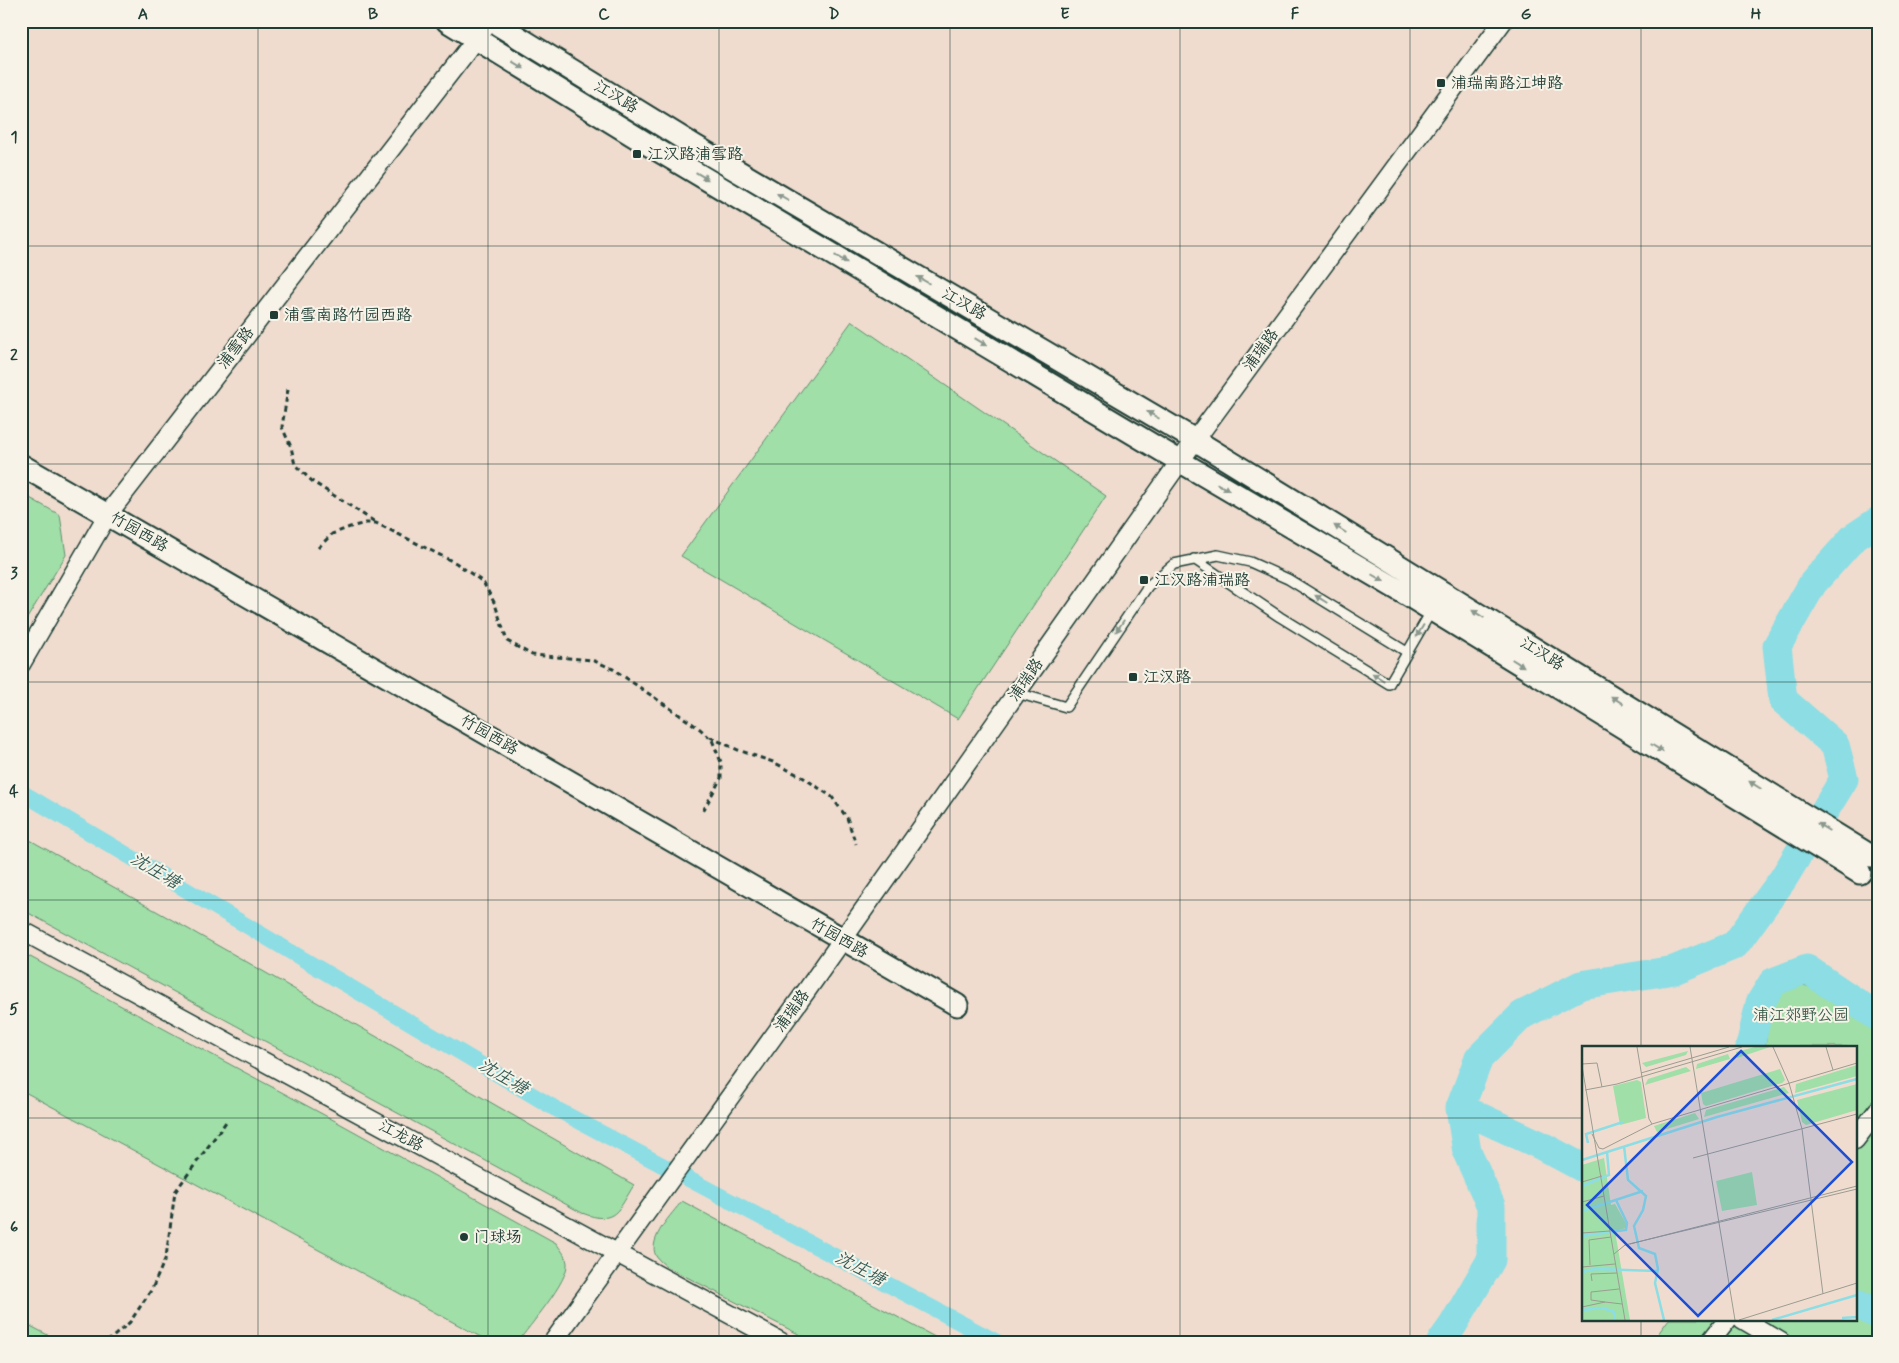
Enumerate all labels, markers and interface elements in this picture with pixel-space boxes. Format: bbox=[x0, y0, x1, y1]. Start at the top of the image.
text: A bbox=[138, 4, 148, 25]
text: B bbox=[368, 4, 378, 25]
text: C bbox=[598, 4, 610, 25]
text: D bbox=[828, 4, 840, 25]
text: E bbox=[1060, 4, 1070, 25]
text: F bbox=[1291, 4, 1300, 25]
text: G bbox=[1521, 4, 1532, 25]
text: H bbox=[1751, 4, 1762, 25]
one-way arrow bbox=[511, 60, 524, 69]
place label: 浦瑞南路江坤路 bbox=[1451, 73, 1563, 94]
street label: 江汉路 bbox=[590, 76, 642, 118]
marker: 浦瑞南路江坤路 bbox=[1435, 77, 1447, 89]
text: 1 bbox=[10, 127, 18, 148]
place label: 江汉路浦雪路 bbox=[647, 144, 743, 165]
marker: 江汉路浦雪路 bbox=[631, 148, 643, 160]
one-way arrow bbox=[695, 171, 708, 180]
one-way arrow bbox=[776, 193, 789, 202]
one-way arrow bbox=[835, 255, 848, 264]
one-way arrow bbox=[916, 275, 929, 284]
street label: 江汉路 bbox=[938, 283, 990, 325]
place label: 浦雪南路竹园西路 bbox=[284, 305, 412, 326]
marker: 浦雪南路竹园西路 bbox=[268, 309, 280, 321]
street label: 浦雪路 bbox=[213, 323, 259, 373]
street label: 浦瑞路 bbox=[1238, 324, 1284, 376]
one-way arrow bbox=[974, 338, 987, 347]
text: 2 bbox=[10, 345, 18, 366]
one-way arrow bbox=[1147, 411, 1160, 420]
one-way arrow bbox=[1216, 482, 1230, 491]
street label: 竹园西路 bbox=[106, 507, 172, 557]
one-way arrow bbox=[1334, 525, 1347, 534]
text: 3 bbox=[10, 563, 18, 584]
place label: 江汉路浦瑞路 bbox=[1154, 570, 1250, 591]
one-way arrow bbox=[1372, 573, 1385, 582]
marker: 江汉路浦瑞路 bbox=[1138, 574, 1150, 586]
one-way arrow bbox=[1315, 594, 1328, 604]
one-way arrow bbox=[1472, 610, 1485, 619]
one-way arrow bbox=[1116, 619, 1125, 633]
one-way arrow bbox=[1415, 625, 1424, 638]
street label: 江汉路 bbox=[1516, 632, 1568, 676]
street label: 浦瑞路 bbox=[1004, 654, 1048, 706]
one-way arrow bbox=[1512, 658, 1525, 668]
place label: 江汉路 bbox=[1143, 667, 1191, 688]
marker: 江汉路 bbox=[1127, 671, 1139, 683]
one-way arrow bbox=[1372, 673, 1385, 682]
one-way arrow bbox=[1610, 695, 1623, 704]
street label: 竹园西路 bbox=[456, 710, 522, 760]
one-way arrow bbox=[1650, 744, 1663, 753]
one-way arrow bbox=[1749, 780, 1762, 789]
text: 4 bbox=[9, 781, 19, 802]
one-way arrow bbox=[1817, 822, 1830, 831]
water label: 沈庄塘 bbox=[126, 847, 186, 896]
street label: 竹园西路 bbox=[806, 913, 872, 963]
street label: 浦瑞路 bbox=[769, 985, 815, 1037]
text: 5 bbox=[9, 999, 19, 1020]
park label: 浦江郊野公园 bbox=[1753, 1005, 1849, 1026]
inset map bbox=[1582, 1046, 1856, 1320]
water label: 沈庄塘 bbox=[474, 1053, 534, 1102]
street label: 江龙路 bbox=[375, 1115, 427, 1157]
text: 6 bbox=[10, 1217, 18, 1238]
place label: 门球场 bbox=[474, 1227, 522, 1248]
marker: 门球场 bbox=[458, 1231, 470, 1243]
water label: 沈庄塘 bbox=[831, 1246, 891, 1293]

